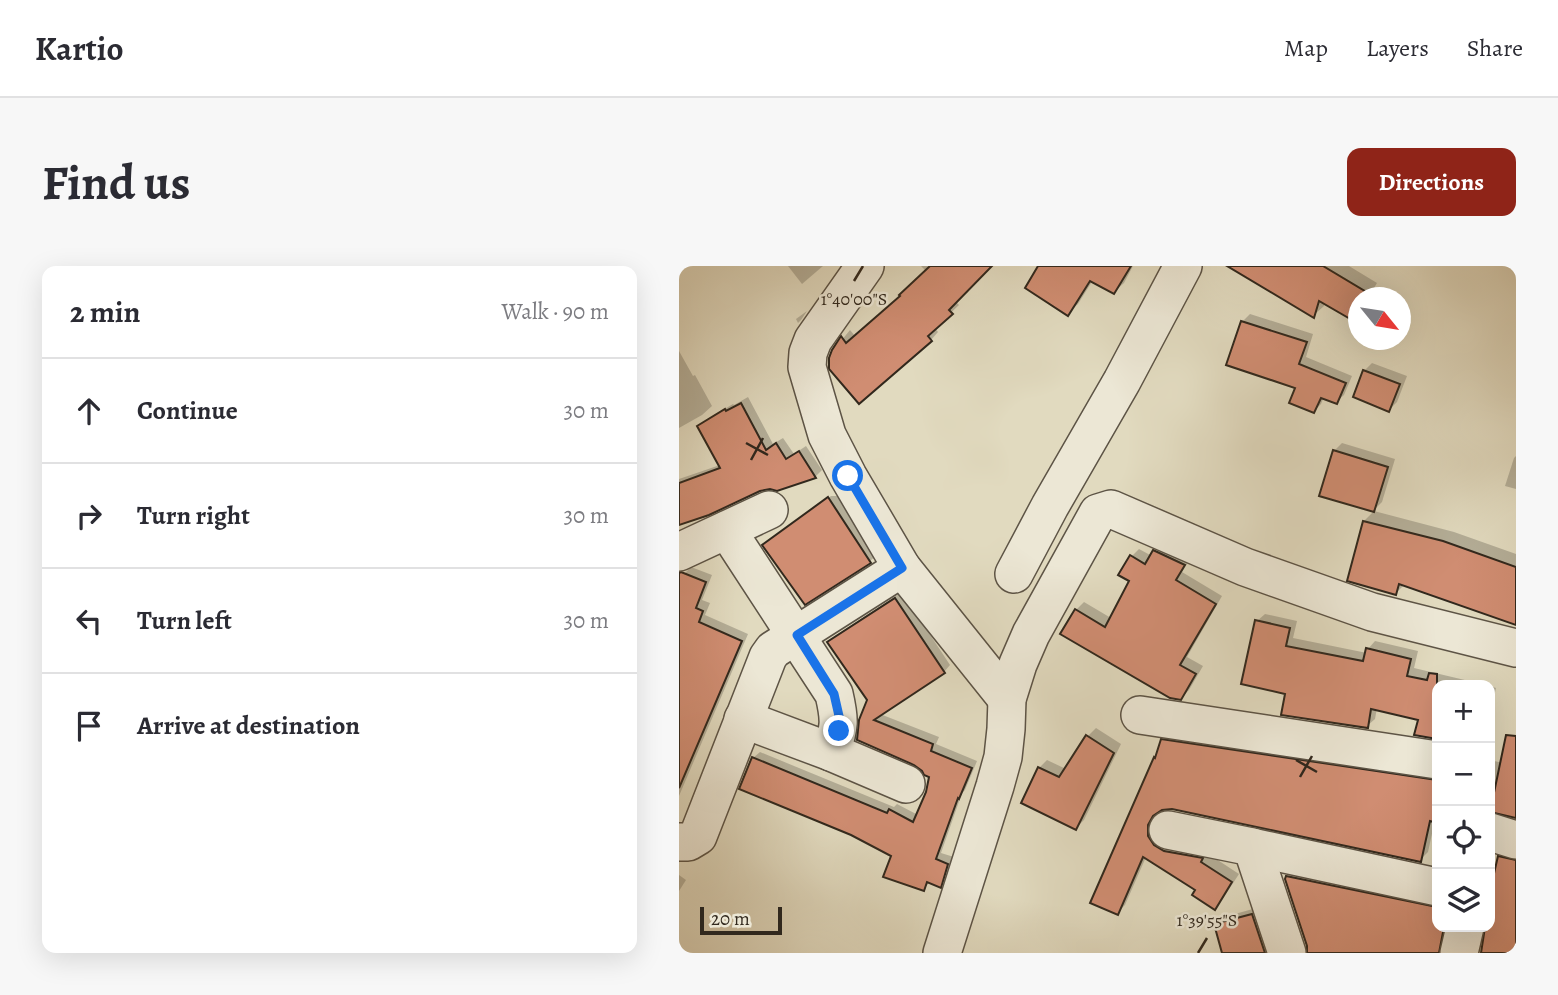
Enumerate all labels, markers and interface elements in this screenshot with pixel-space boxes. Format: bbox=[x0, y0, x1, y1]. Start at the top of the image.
text: Kartio bbox=[35, 26, 123, 71]
text: Map bbox=[1284, 32, 1328, 64]
text: Layers bbox=[1366, 32, 1429, 64]
text: Share bbox=[1467, 32, 1523, 64]
button: Directions bbox=[1347, 148, 1516, 216]
text: Find us bbox=[42, 149, 190, 216]
text: 1°40'00"S bbox=[821, 287, 887, 311]
north arrow bbox=[1348, 287, 1411, 350]
text: 2 min bbox=[70, 292, 140, 332]
text: Walk · 90 m bbox=[502, 296, 609, 327]
icon: ahead bbox=[70, 392, 108, 430]
text: Continue bbox=[137, 393, 238, 428]
text: 30 m bbox=[563, 395, 609, 426]
route start bbox=[832, 460, 863, 491]
icon: right bbox=[70, 497, 108, 535]
text: Turn right bbox=[137, 498, 250, 533]
text: 30 m bbox=[563, 500, 609, 531]
icon: left bbox=[70, 602, 108, 640]
text: Turn left bbox=[137, 603, 232, 638]
text: 30 m bbox=[563, 605, 609, 636]
map controls bbox=[1432, 680, 1495, 932]
button: + bbox=[1432, 680, 1495, 743]
icon: arrive bbox=[70, 707, 108, 745]
text: Arrive at destination bbox=[137, 708, 360, 743]
route end bbox=[823, 715, 854, 746]
button: − bbox=[1432, 743, 1495, 806]
button: locate bbox=[1432, 806, 1495, 869]
button: layers bbox=[1432, 869, 1495, 932]
scale bar bbox=[700, 904, 782, 936]
text: 20 m bbox=[711, 906, 750, 932]
text: 1°39'55"S bbox=[1177, 908, 1237, 932]

